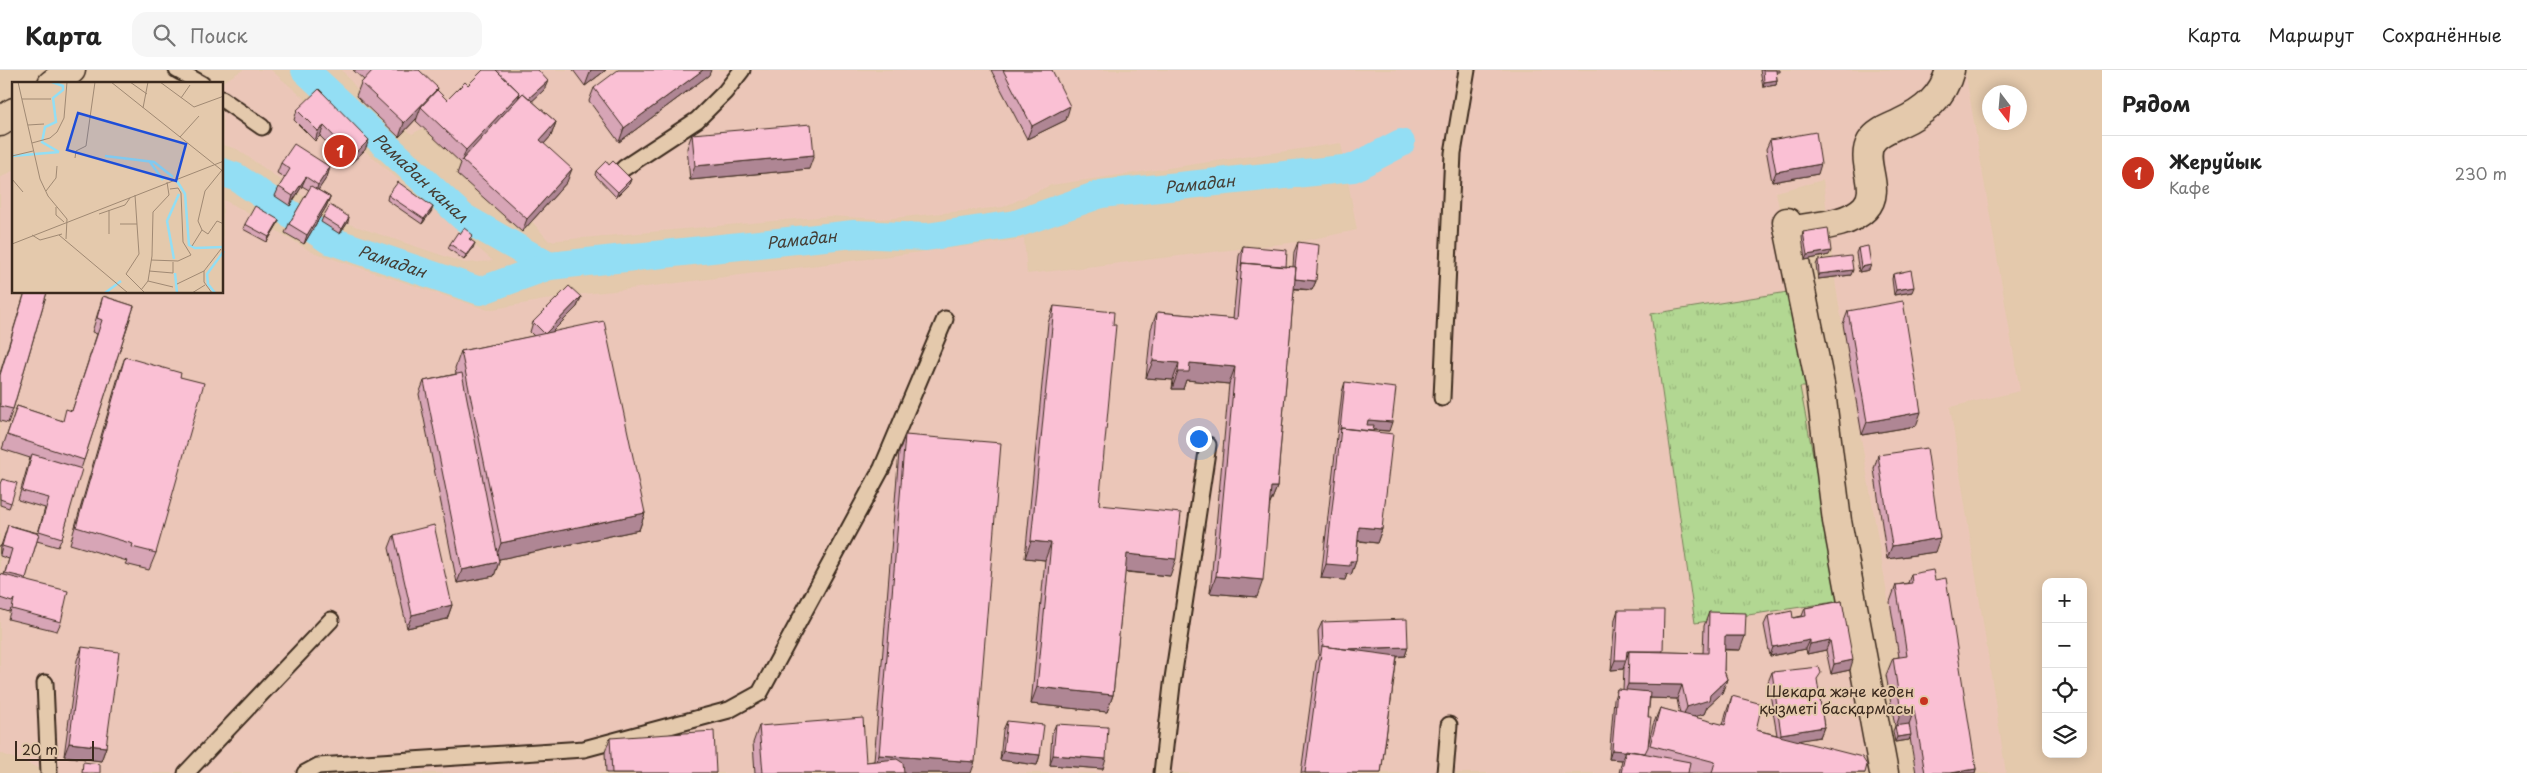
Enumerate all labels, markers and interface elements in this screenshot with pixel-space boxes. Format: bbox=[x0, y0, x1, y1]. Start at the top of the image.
search box bbox=[132, 12, 482, 57]
text: Карта bbox=[25, 17, 102, 53]
icon: search bbox=[150, 21, 178, 49]
text: Поиск bbox=[190, 21, 248, 49]
text: Карта bbox=[2188, 21, 2240, 48]
text: Маршрут bbox=[2268, 21, 2354, 48]
text: Сохранённые bbox=[2382, 21, 2502, 48]
inset map bbox=[12, 82, 224, 294]
north arrow bbox=[1982, 85, 2027, 130]
text: Рядом bbox=[2122, 87, 2190, 119]
water label: Рамадан канал bbox=[368, 126, 475, 228]
pin: 1 bbox=[324, 132, 356, 170]
text: Жеруйык bbox=[2169, 147, 2262, 175]
text: 1 bbox=[2134, 161, 2142, 185]
text: 230 m bbox=[2455, 161, 2507, 185]
water label: Рамадан bbox=[1163, 167, 1237, 198]
text: Кафе bbox=[2169, 175, 2210, 199]
water label: Рамадан bbox=[765, 223, 839, 254]
water label: Рамадан bbox=[355, 238, 431, 283]
your location bbox=[1186, 426, 1212, 452]
map controls bbox=[2042, 578, 2087, 758]
button: + bbox=[2042, 578, 2087, 623]
button: − bbox=[2042, 623, 2087, 668]
button: locate bbox=[2042, 668, 2087, 713]
place label: Шекара және кеден қызметі басқармасы bbox=[1759, 679, 1914, 719]
marker: Шекара және кеден қызметі басқармасы bbox=[1918, 695, 1930, 707]
button: layers bbox=[2042, 713, 2087, 758]
scale bar bbox=[15, 738, 94, 761]
text: 20 m bbox=[22, 739, 58, 760]

